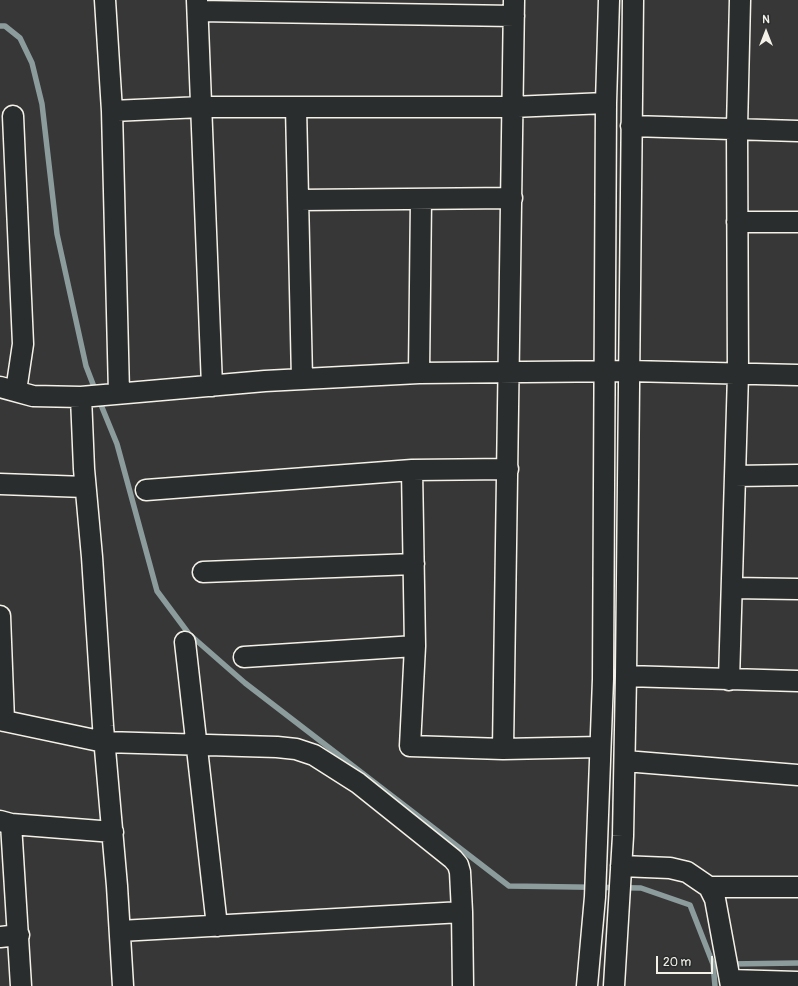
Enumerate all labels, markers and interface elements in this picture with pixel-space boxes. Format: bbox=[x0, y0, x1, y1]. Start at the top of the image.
north arrow bbox=[746, 12, 786, 52]
text: N bbox=[762, 13, 770, 26]
scale bar bbox=[658, 948, 715, 974]
text: 20 m bbox=[663, 955, 691, 970]

